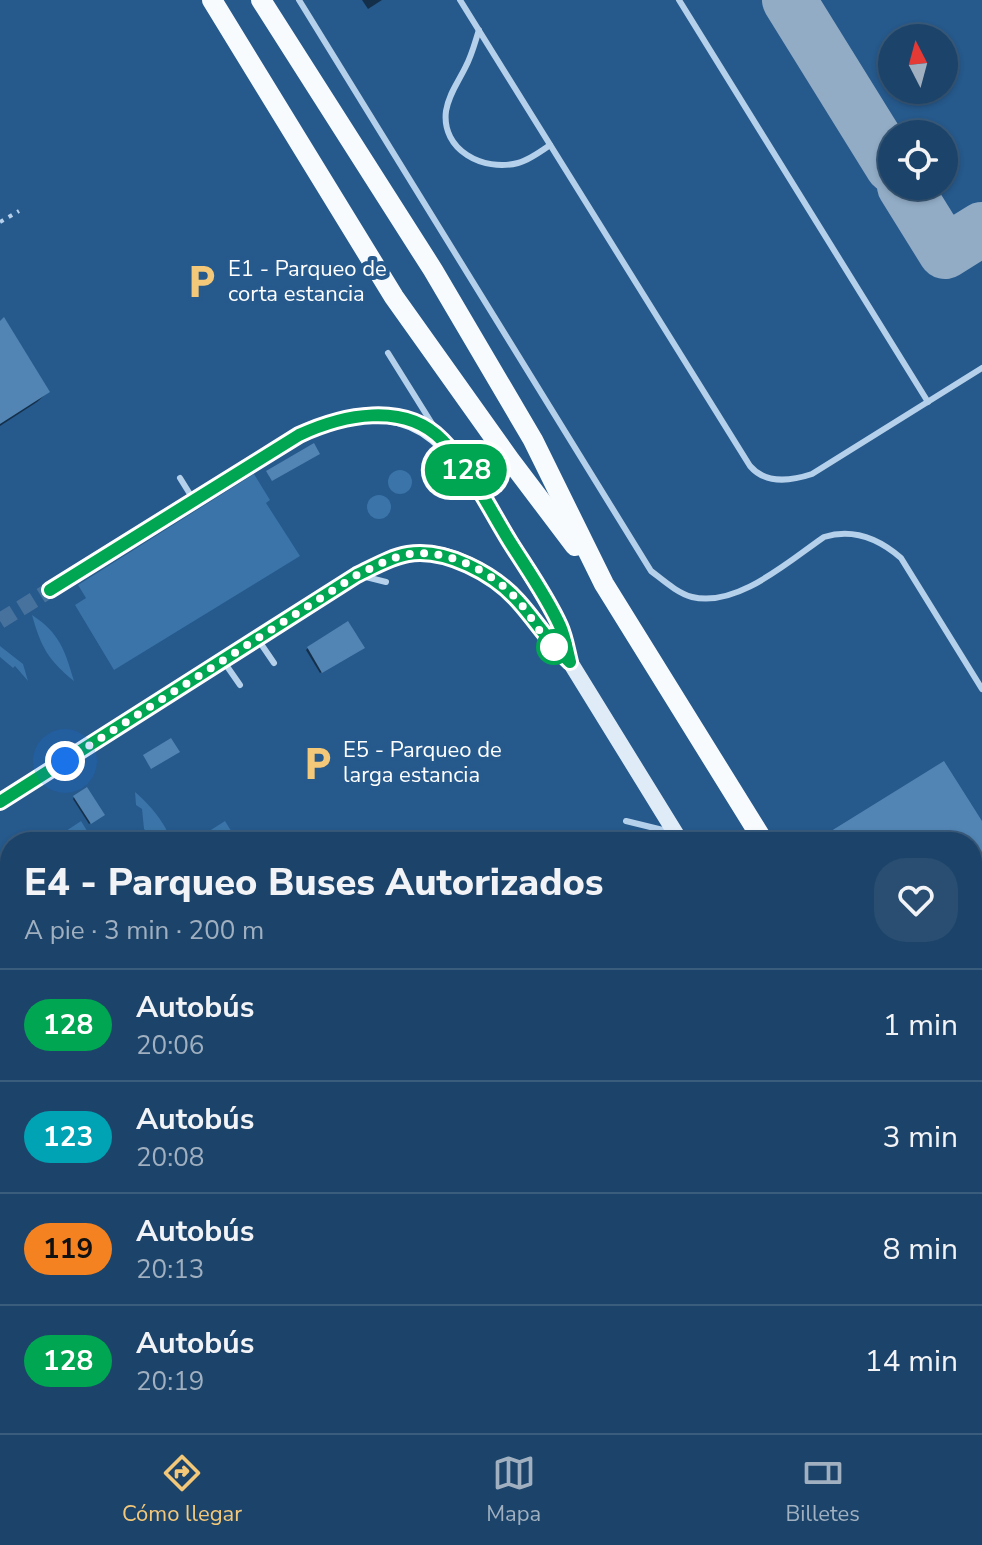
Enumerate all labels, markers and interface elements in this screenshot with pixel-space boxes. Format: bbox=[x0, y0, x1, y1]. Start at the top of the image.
north arrow bbox=[878, 24, 958, 104]
map controls bbox=[878, 24, 958, 200]
button: locate bbox=[878, 120, 958, 200]
place label: E1 - Parqueo de corta estancia bbox=[228, 254, 387, 309]
parking icon: E1 - Parqueo de corta estancia bbox=[183, 263, 221, 301]
line badge: 128 bbox=[420, 444, 512, 496]
text: 128 bbox=[441, 451, 491, 489]
unlabelled marker bbox=[537, 630, 571, 664]
place label: E5 - Parqueo de larga estancia bbox=[343, 735, 502, 790]
your location bbox=[45, 741, 85, 781]
parking icon: E5 - Parqueo de larga estancia bbox=[298, 744, 336, 782]
text: E4 - Parqueo Buses Autorizados bbox=[24, 857, 603, 908]
button: heart bbox=[874, 858, 958, 942]
text: A pie · 3 min · 200 m bbox=[24, 913, 264, 948]
text: Autobús bbox=[136, 987, 254, 1028]
text: 1 min bbox=[883, 1005, 958, 1046]
text: 128 bbox=[43, 1006, 93, 1044]
text: 20:06 bbox=[136, 1028, 204, 1063]
text: Autobús bbox=[136, 1099, 254, 1140]
text: 3 min bbox=[883, 1117, 958, 1158]
text: 123 bbox=[43, 1118, 93, 1156]
text: 20:08 bbox=[136, 1140, 204, 1175]
text: Autobús bbox=[136, 1211, 254, 1252]
text: 8 min bbox=[883, 1229, 958, 1270]
text: 119 bbox=[43, 1230, 93, 1268]
text: 20:13 bbox=[136, 1252, 204, 1287]
text: Autobús bbox=[136, 1323, 254, 1364]
text: 14 min bbox=[865, 1341, 958, 1382]
text: 128 bbox=[43, 1342, 93, 1380]
text: 20:19 bbox=[136, 1364, 204, 1399]
tab: Cómo llegar bbox=[122, 1451, 242, 1529]
tab: Mapa bbox=[486, 1451, 541, 1529]
tab: Billetes bbox=[785, 1451, 860, 1529]

